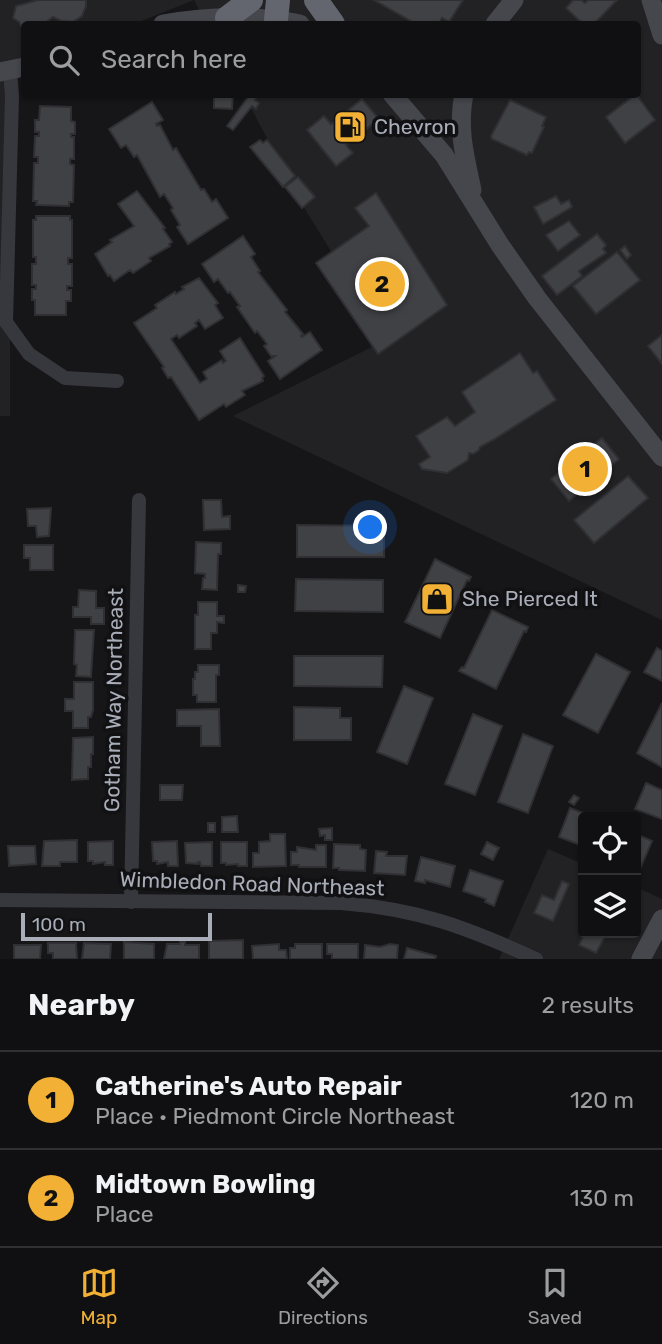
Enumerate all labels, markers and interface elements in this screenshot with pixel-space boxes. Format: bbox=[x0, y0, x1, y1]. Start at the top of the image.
search box bbox=[21, 21, 641, 98]
icon: search bbox=[45, 41, 83, 79]
text: Search here bbox=[101, 44, 247, 75]
fuel station icon: Chevron bbox=[331, 108, 369, 146]
place label: Chevron bbox=[374, 114, 456, 139]
pin: 2 bbox=[359, 258, 405, 310]
pin: 1 bbox=[562, 443, 608, 495]
your location bbox=[353, 510, 387, 544]
shop icon: She Pierced It bbox=[418, 580, 456, 618]
place label: She Pierced It bbox=[462, 586, 598, 611]
street label: Gotham Way Northeast bbox=[99, 588, 128, 812]
map controls bbox=[578, 812, 641, 938]
button: locate bbox=[578, 812, 641, 875]
street label: Wimbledon Road Northeast bbox=[119, 866, 385, 901]
button: layers bbox=[578, 875, 641, 938]
scale bar bbox=[21, 910, 212, 942]
text: 100 m bbox=[32, 913, 86, 936]
text: Nearby bbox=[28, 987, 135, 1023]
text: 2 results bbox=[542, 991, 634, 1019]
text: Catherine's Auto Repair bbox=[95, 1071, 402, 1102]
text: 1 bbox=[45, 1086, 57, 1114]
text: 120 m bbox=[570, 1086, 634, 1114]
text: Place · Piedmont Circle Northeast bbox=[95, 1102, 455, 1130]
text: Midtown Bowling bbox=[95, 1169, 316, 1200]
text: 2 bbox=[44, 1184, 58, 1212]
text: 130 m bbox=[570, 1184, 634, 1212]
text: Place bbox=[95, 1200, 154, 1228]
tab: Map bbox=[80, 1264, 118, 1329]
tab: Directions bbox=[278, 1264, 368, 1329]
tab: Saved bbox=[528, 1264, 582, 1329]

